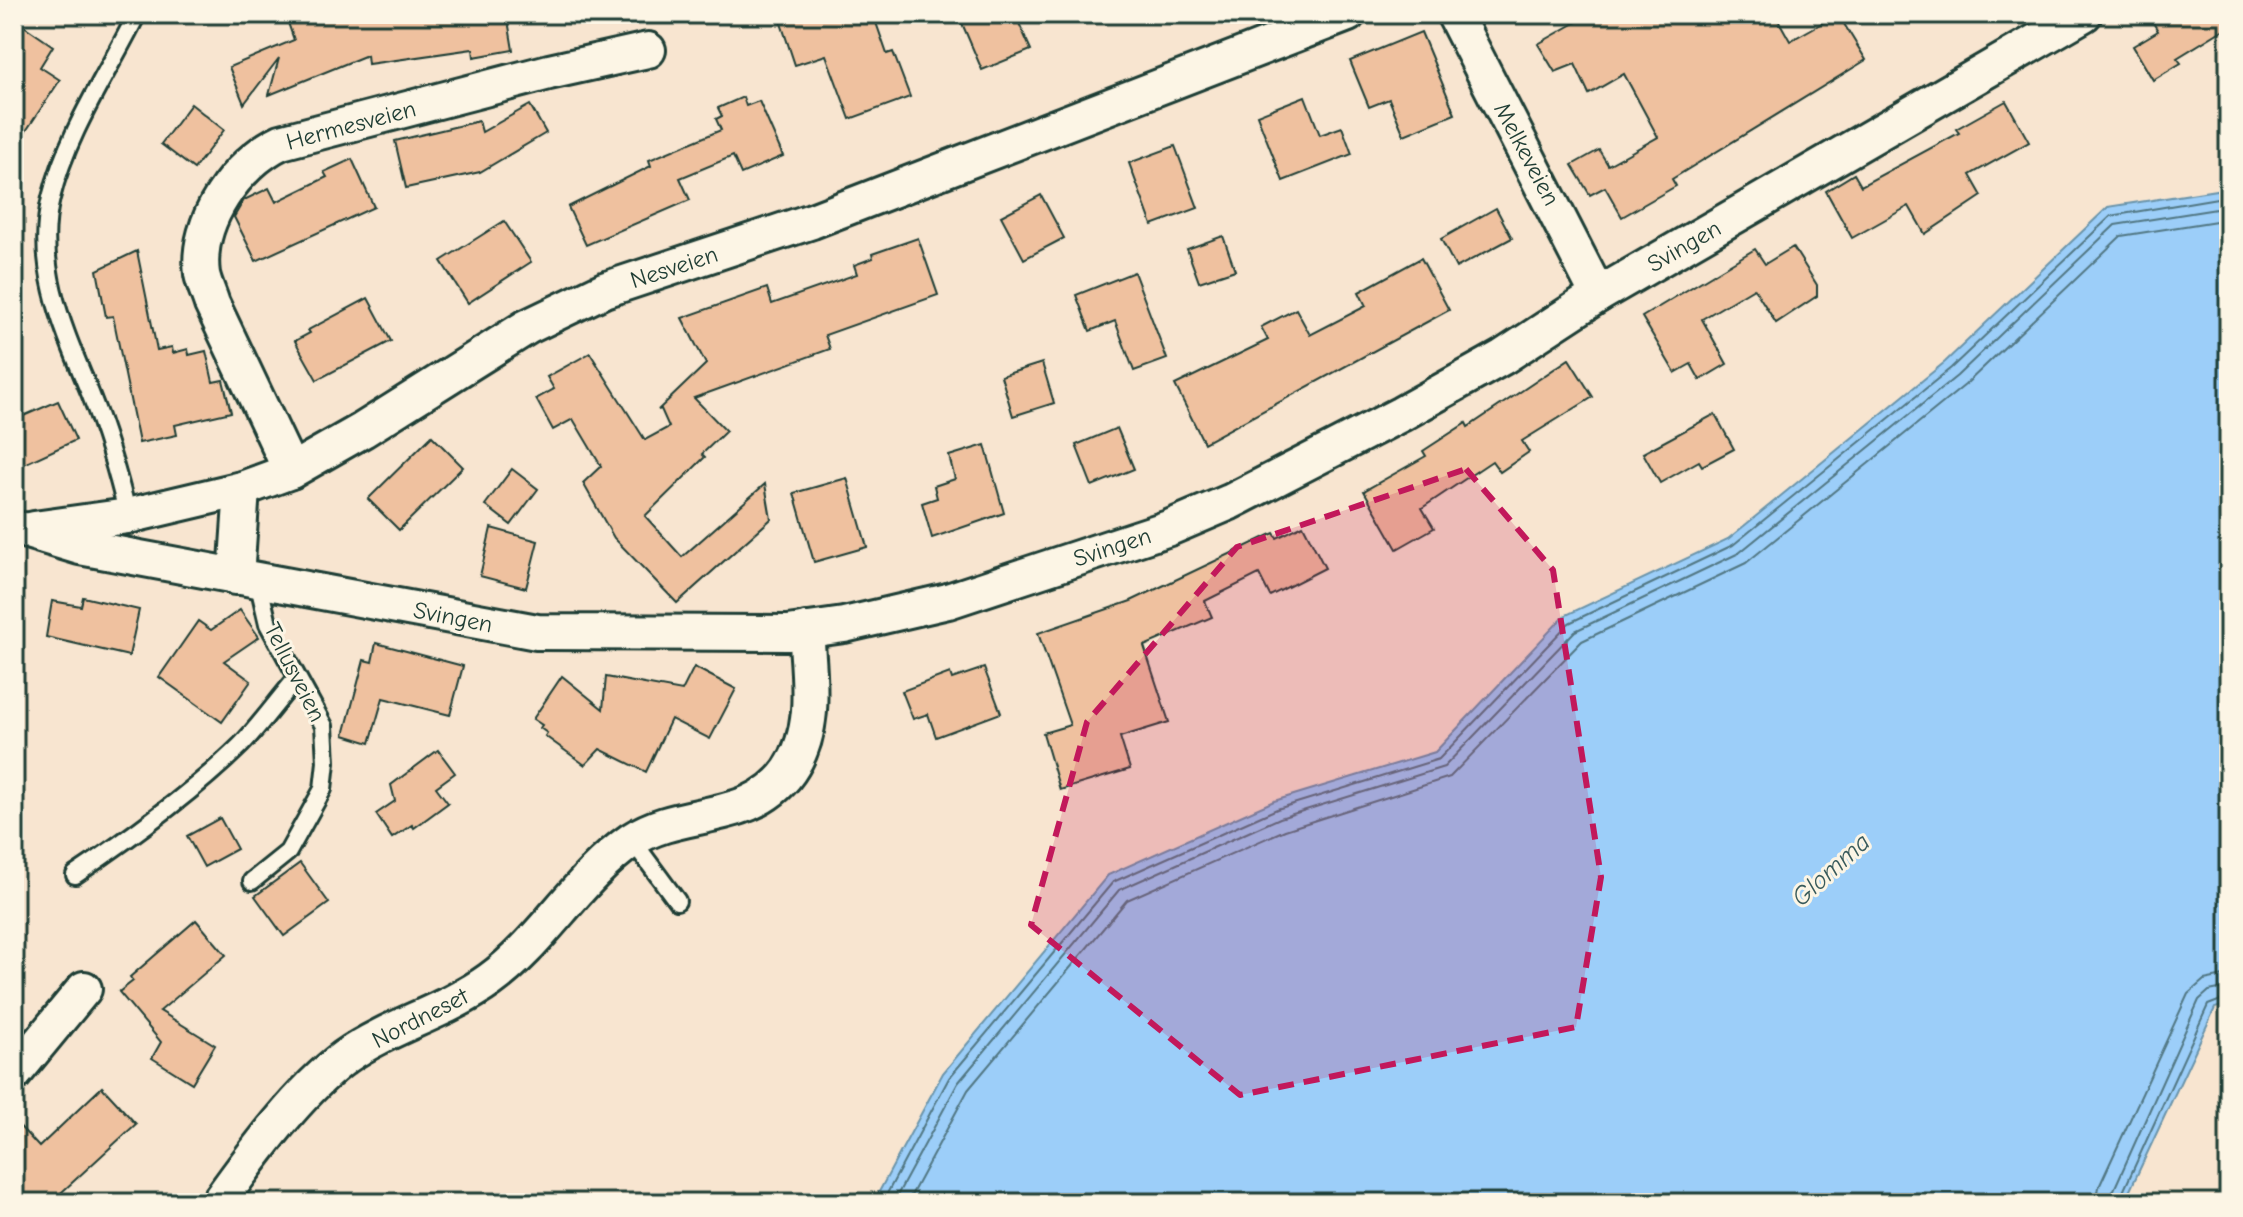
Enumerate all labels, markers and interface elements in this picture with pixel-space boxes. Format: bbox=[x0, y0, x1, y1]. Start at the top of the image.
street label: Hermesveien bbox=[283, 94, 419, 156]
street label: Melkeveien bbox=[1488, 98, 1566, 210]
street label: Svingen bbox=[1642, 214, 1726, 278]
street label: Nesveien bbox=[627, 240, 721, 294]
street label: Svingen bbox=[1070, 521, 1154, 573]
street label: Svingen bbox=[411, 596, 495, 638]
street label: Tellusveien bbox=[258, 618, 332, 726]
water label: Glomma bbox=[1786, 827, 1876, 913]
street label: Nordneset bbox=[367, 981, 474, 1054]

